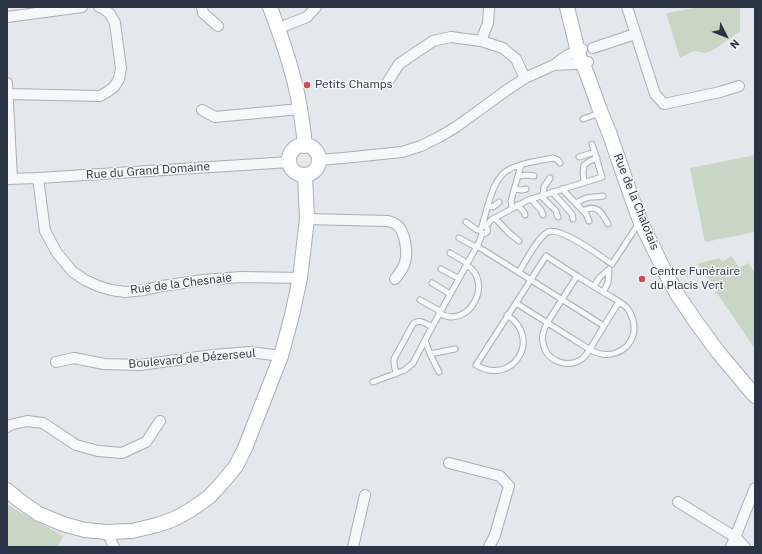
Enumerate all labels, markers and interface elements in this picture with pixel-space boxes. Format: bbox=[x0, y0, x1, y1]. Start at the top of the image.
north arrow bbox=[706, 16, 746, 56]
text: N bbox=[727, 36, 743, 52]
place label: Petits Champs bbox=[315, 78, 393, 92]
marker: Petits Champs bbox=[302, 80, 312, 90]
street label: Rue de la Chalotais bbox=[610, 152, 662, 252]
street label: Rue du Grand Domaine bbox=[86, 159, 210, 183]
place label: Centre Funéraire du Placis Vert bbox=[650, 265, 740, 293]
street label: Rue de la Chesnaie bbox=[129, 271, 233, 297]
marker: Centre Funéraire du Placis Vert bbox=[637, 274, 647, 284]
street label: Boulevard de Dézerseul bbox=[128, 346, 256, 372]

